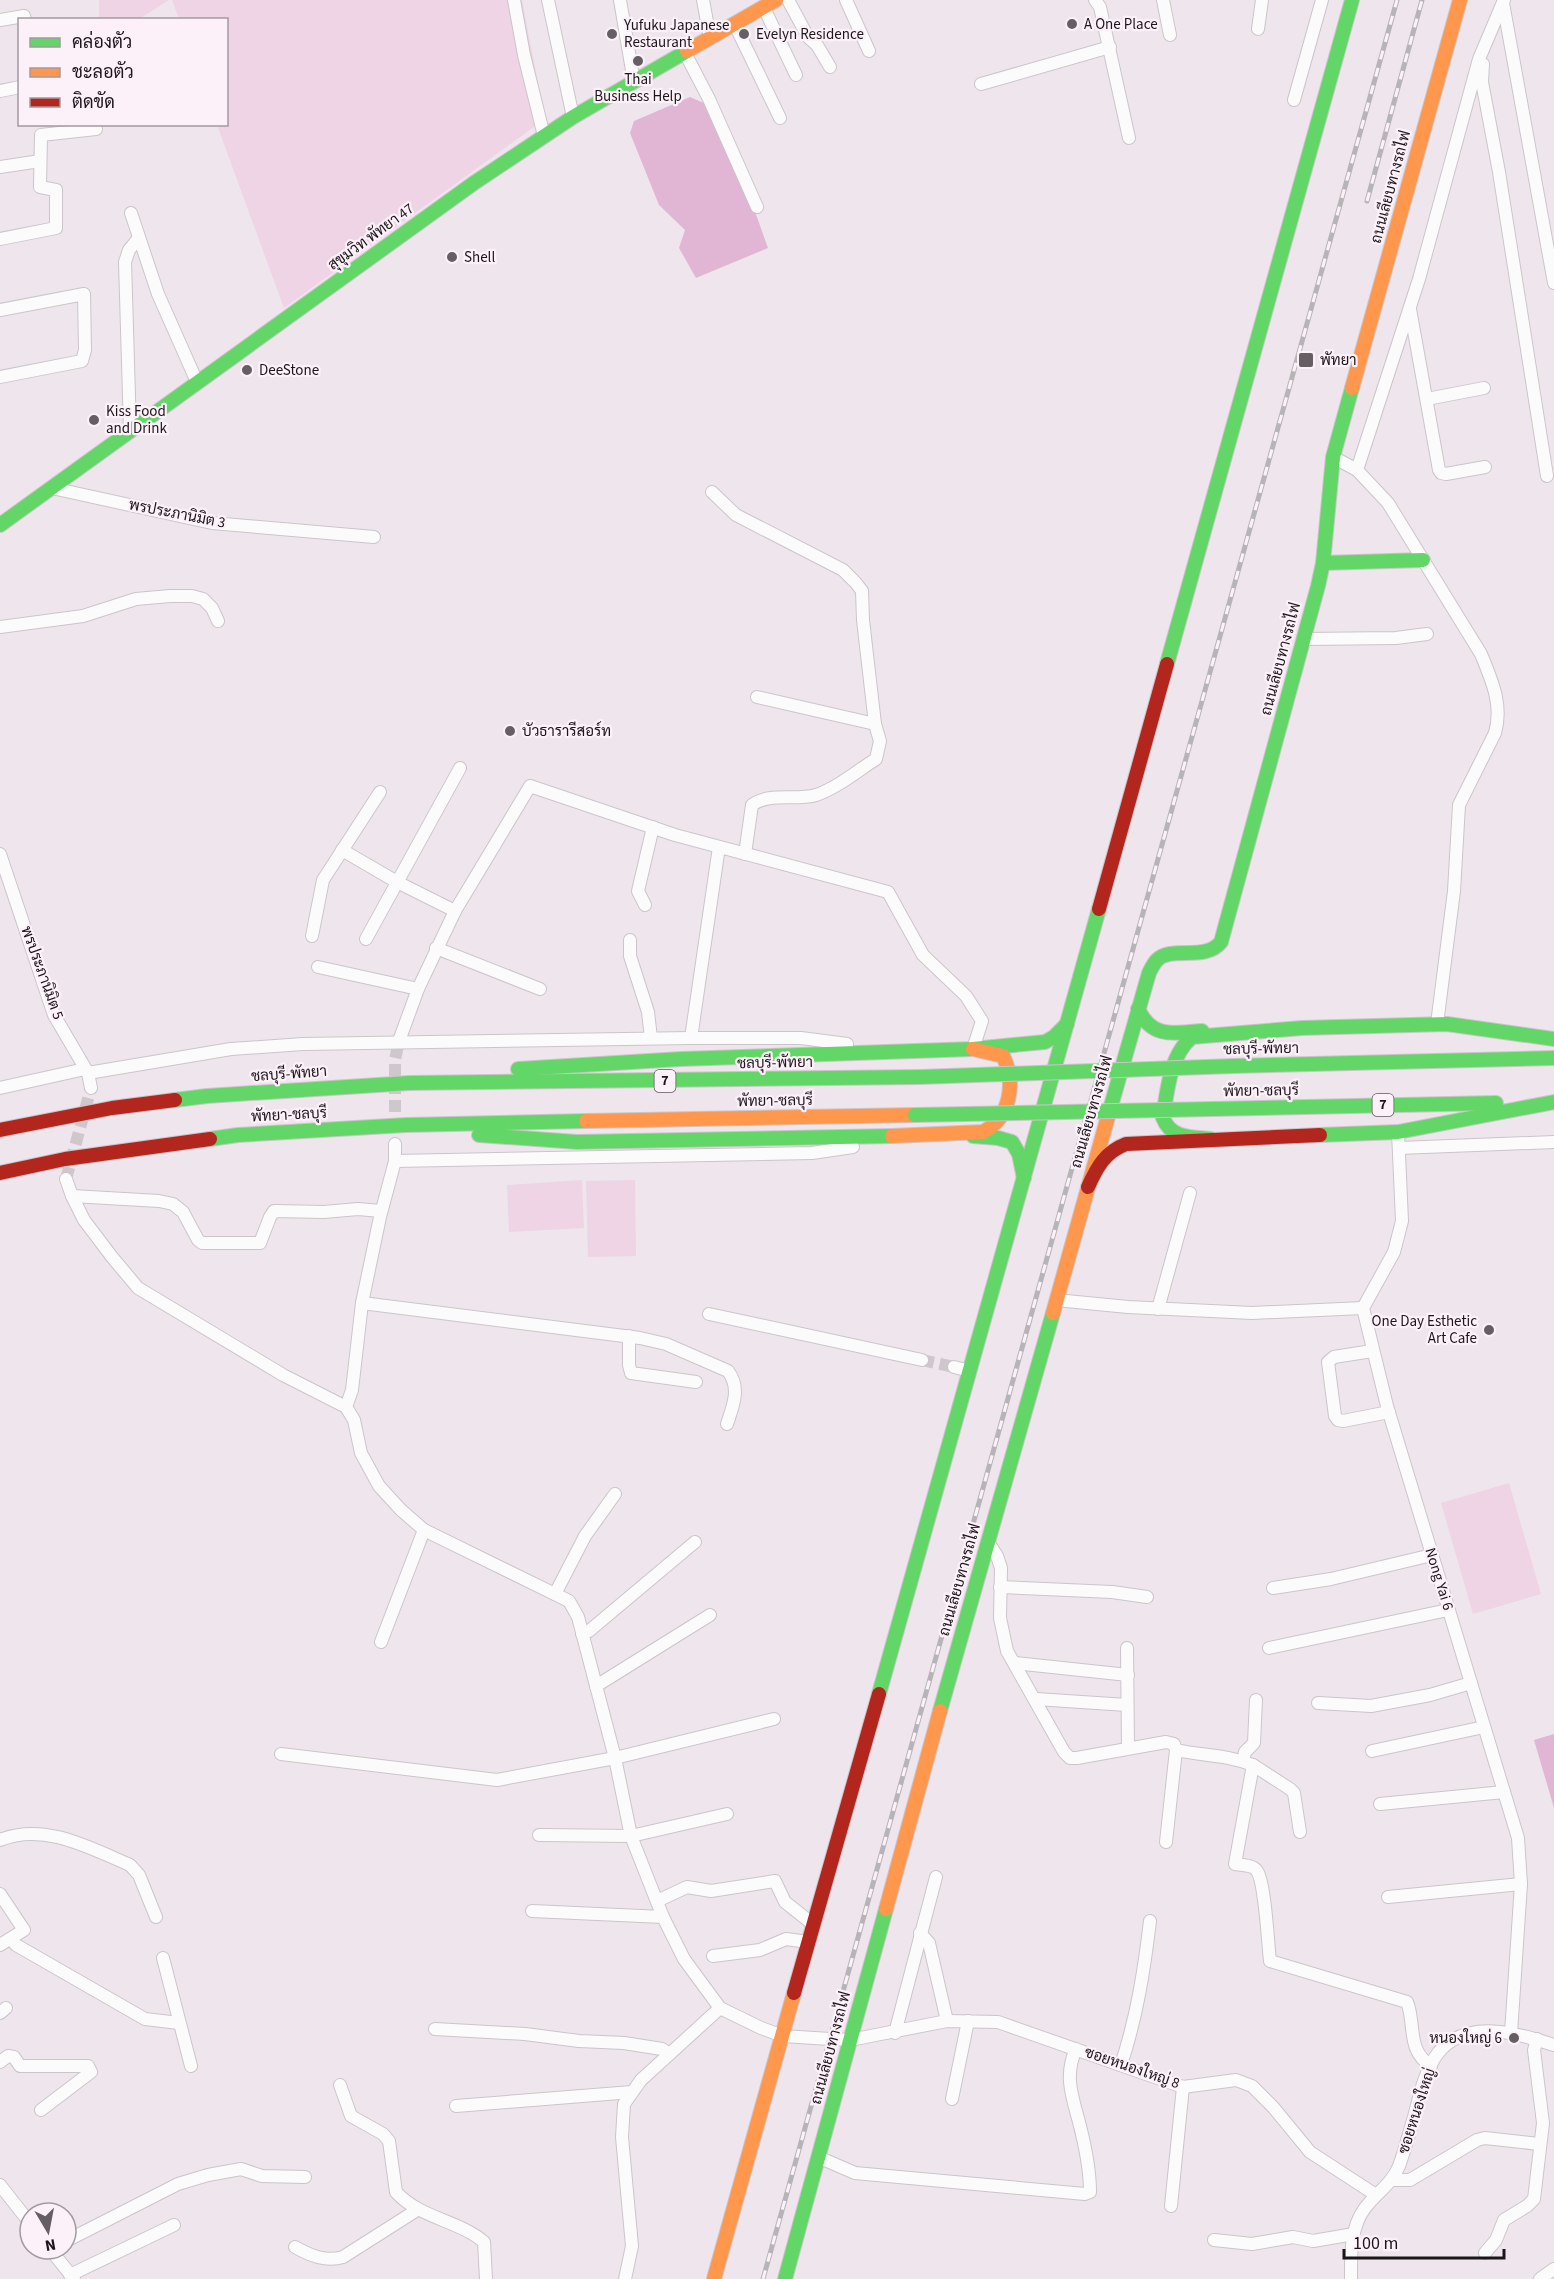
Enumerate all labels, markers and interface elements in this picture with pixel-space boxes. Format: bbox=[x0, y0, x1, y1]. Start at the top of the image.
place label: A One Place bbox=[1084, 14, 1158, 35]
place label: Yufuku Japanese Restaurant bbox=[623, 15, 730, 53]
marker: A One Place bbox=[1065, 17, 1079, 31]
legend bbox=[18, 18, 228, 126]
place label: Evelyn Residence bbox=[756, 24, 864, 45]
marker: Yufuku Japanese Restaurant bbox=[605, 27, 619, 41]
marker: Evelyn Residence bbox=[737, 27, 751, 41]
text: คล่องตัว bbox=[72, 30, 132, 55]
marker: Thai Business Help bbox=[631, 54, 645, 68]
text: ชะลอตัว bbox=[72, 60, 134, 85]
place label: Thai Business Help bbox=[594, 69, 682, 107]
text: ติดขัด bbox=[72, 90, 115, 115]
street label: ถนนเลียบทางรถไฟ bbox=[1366, 128, 1416, 246]
street label: สุขุมวิท พัทยา 47 bbox=[324, 199, 418, 275]
place label: Shell bbox=[464, 247, 495, 268]
marker: Shell bbox=[445, 250, 459, 264]
place label: พัทยา bbox=[1320, 350, 1357, 371]
marker: พัทยา bbox=[1297, 351, 1315, 369]
place label: DeeStone bbox=[259, 360, 319, 381]
marker: DeeStone bbox=[240, 363, 254, 377]
place label: Kiss Food and Drink bbox=[106, 401, 167, 439]
marker: Kiss Food and Drink bbox=[87, 413, 101, 427]
street label: พรประภานิมิต 3 bbox=[127, 494, 227, 534]
street label: ถนนเลียบทางรถไฟ bbox=[1256, 600, 1306, 718]
place label: บัวธารารีสอร์ท bbox=[522, 721, 611, 742]
marker: บัวธารารีสอร์ท bbox=[503, 724, 517, 738]
street label: พรประภานิมิต 5 bbox=[15, 923, 69, 1023]
street label: ชลบุรี-พัทยา bbox=[1223, 1038, 1299, 1060]
street label: ชลบุรี-พัทยา bbox=[737, 1052, 813, 1074]
street label: ถนนเลียบทางรถไฟ bbox=[1066, 1053, 1118, 1171]
street label: ชลบุรี-พัทยา bbox=[250, 1061, 328, 1087]
road number: 7 bbox=[654, 1070, 676, 1092]
street label: พัทยา-ชลบุรี bbox=[1223, 1080, 1299, 1102]
street label: พัทยา-ชลบุรี bbox=[737, 1090, 813, 1112]
road number: 7 bbox=[1372, 1094, 1394, 1116]
street label: พัทยา-ชลบุรี bbox=[251, 1103, 327, 1127]
place label: One Day Esthetic Art Cafe bbox=[1372, 1311, 1477, 1349]
marker: One Day Esthetic Art Cafe bbox=[1482, 1323, 1496, 1337]
street label: ถนนเลียบทางรถไฟ bbox=[934, 1521, 986, 1639]
street label: Nong Yai 6 bbox=[1420, 1545, 1458, 1613]
street label: ถนนเลียบทางรถไฟ bbox=[806, 1989, 856, 2107]
place label: หนองใหญ่ 6 bbox=[1429, 2028, 1502, 2049]
marker: หนองใหญ่ 6 bbox=[1507, 2031, 1521, 2045]
street label: ซอยหนองใหญ่ 8 bbox=[1082, 2042, 1182, 2094]
street label: ซอยหนองใหญ่ bbox=[1393, 2065, 1441, 2157]
north arrow bbox=[18, 2201, 78, 2261]
scale bar bbox=[1344, 2222, 1504, 2260]
text: 100 m bbox=[1353, 2231, 1398, 2256]
text: N bbox=[43, 2233, 58, 2257]

